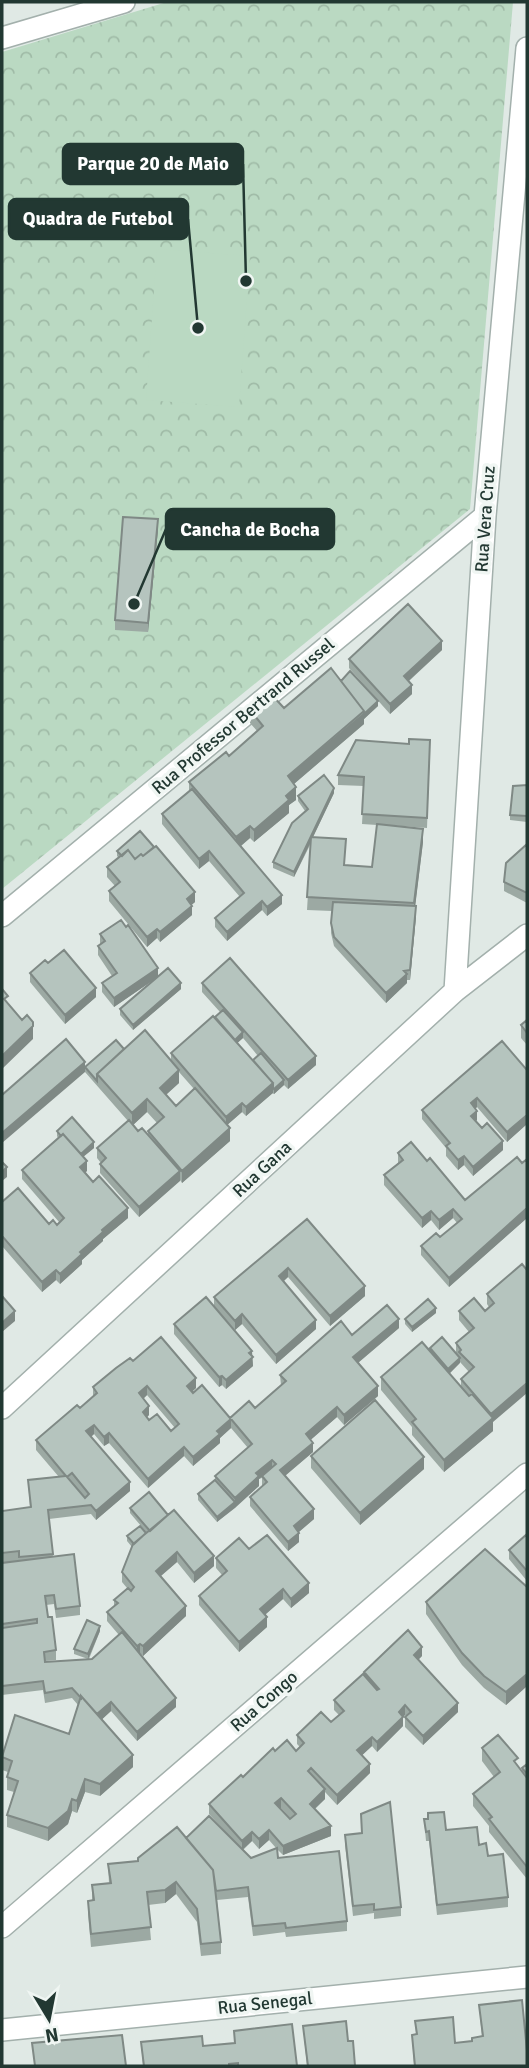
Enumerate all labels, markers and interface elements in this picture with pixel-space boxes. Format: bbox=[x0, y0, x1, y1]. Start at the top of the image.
callout: Parque 20 de Maio bbox=[63, 144, 243, 184]
text: Parque 20 de Maio bbox=[77, 152, 229, 176]
callout: Quadra de Futebol bbox=[9, 199, 188, 239]
text: Quadra de Futebol bbox=[23, 207, 173, 231]
street label: Rua Vera Cruz bbox=[470, 465, 500, 573]
callout: Cancha de Bocha bbox=[166, 509, 334, 549]
text: Cancha de Bocha bbox=[180, 518, 320, 542]
street label: Rua Professor Bertrand Russel bbox=[147, 633, 339, 799]
street label: Rua Gana bbox=[228, 1136, 296, 1202]
street label: Rua Congo bbox=[226, 1666, 302, 1736]
north arrow bbox=[14, 1984, 84, 2054]
street label: Rua Senegal bbox=[217, 1987, 313, 2019]
text: N bbox=[43, 2022, 60, 2048]

